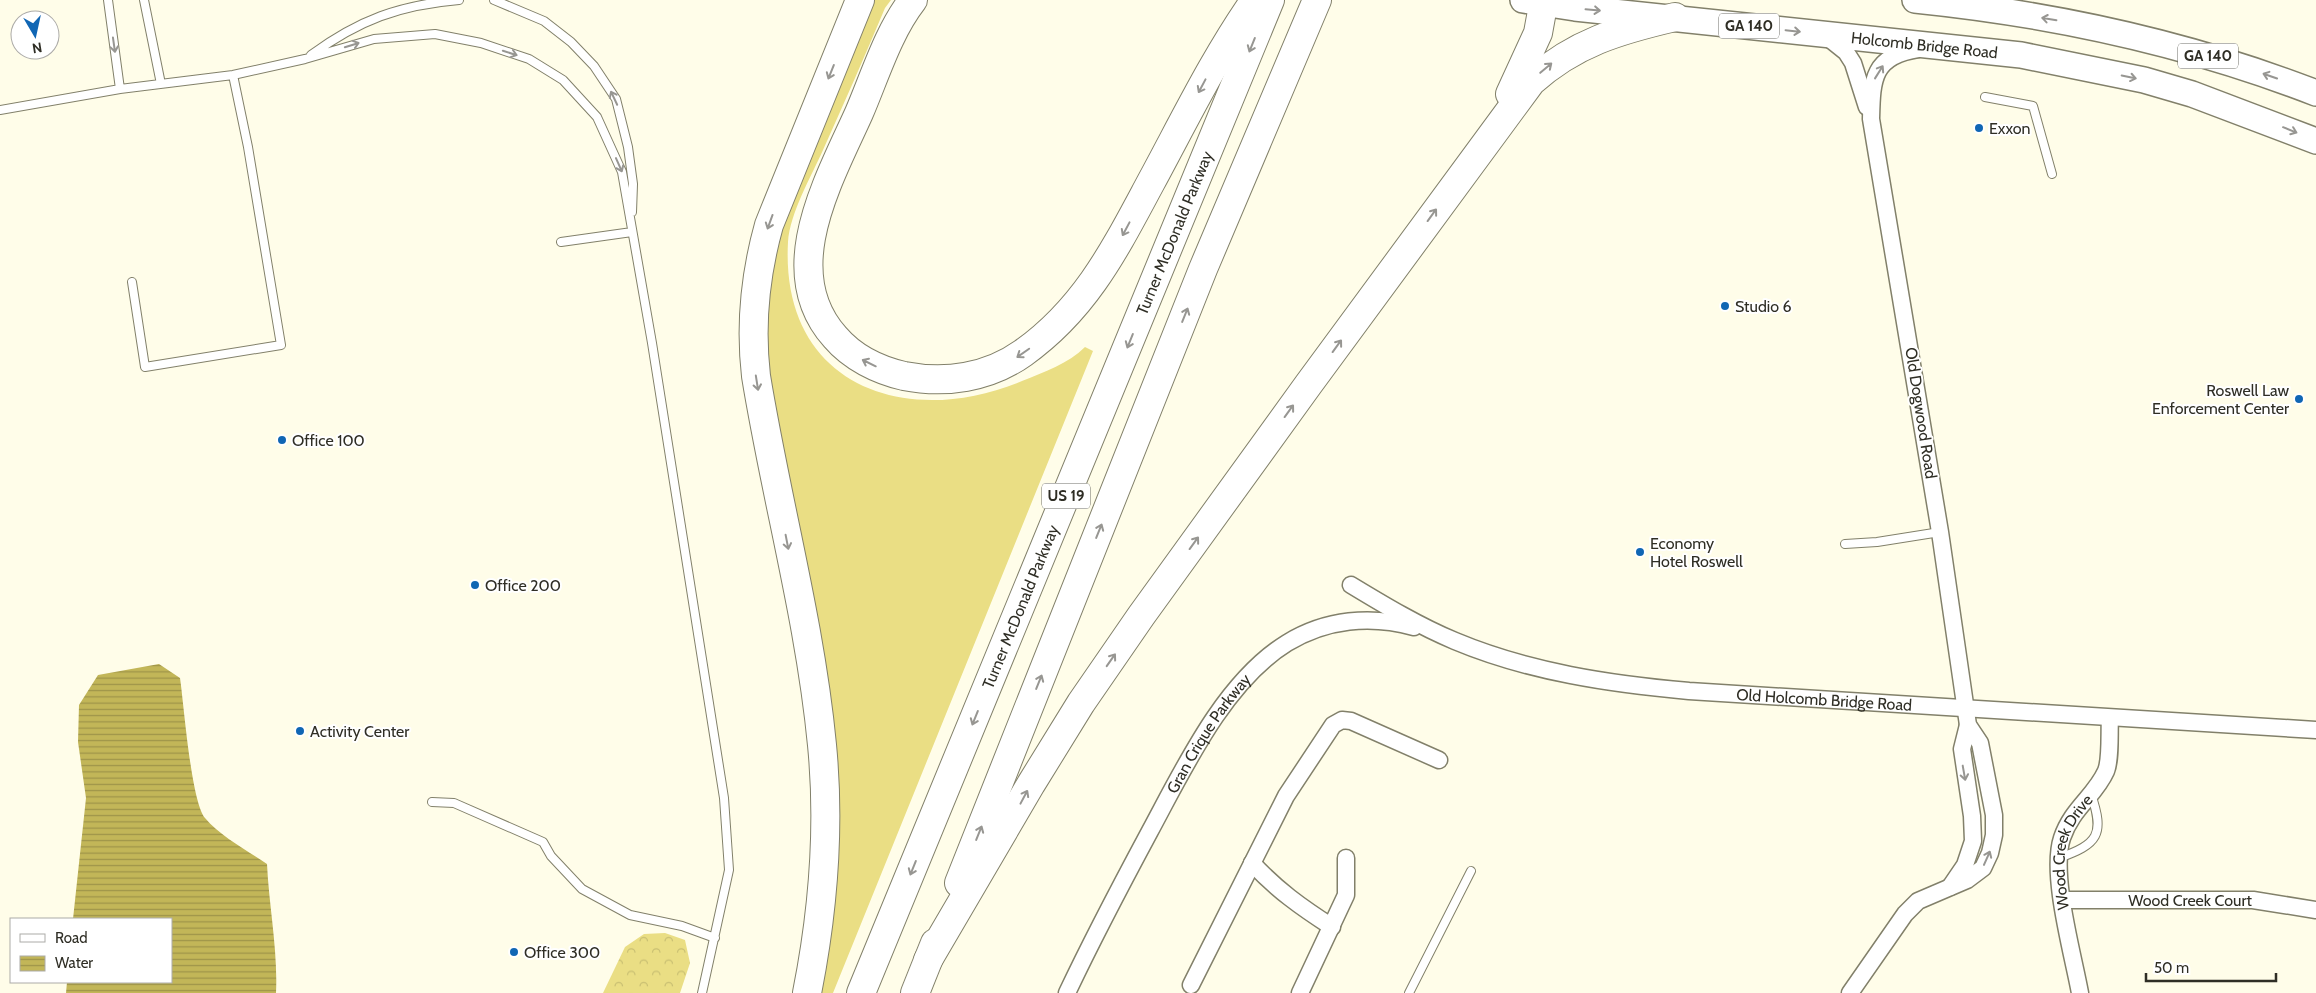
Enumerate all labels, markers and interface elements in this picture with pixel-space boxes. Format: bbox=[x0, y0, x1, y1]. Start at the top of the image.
one-way arrow bbox=[1584, 5, 1600, 15]
north arrow bbox=[10, 10, 60, 60]
one-way arrow bbox=[2041, 13, 2057, 23]
road number: GA 140 bbox=[1719, 14, 1779, 38]
one-way arrow bbox=[1784, 26, 1800, 36]
street label: Holcomb Bridge Road bbox=[1850, 28, 1999, 62]
one-way arrow bbox=[109, 36, 119, 52]
one-way arrow bbox=[1246, 37, 1256, 52]
text: N bbox=[31, 38, 43, 58]
one-way arrow bbox=[343, 40, 359, 50]
road number: GA 140 bbox=[2178, 44, 2238, 68]
one-way arrow bbox=[502, 49, 518, 58]
one-way arrow bbox=[1539, 63, 1552, 74]
one-way arrow bbox=[826, 64, 836, 79]
one-way arrow bbox=[1874, 65, 1884, 79]
one-way arrow bbox=[2263, 71, 2279, 80]
one-way arrow bbox=[2121, 73, 2137, 82]
one-way arrow bbox=[1197, 78, 1206, 93]
one-way arrow bbox=[609, 91, 619, 106]
place label: Exxon bbox=[1989, 119, 2031, 138]
marker: Exxon bbox=[1973, 122, 1985, 134]
one-way arrow bbox=[2282, 126, 2297, 136]
street label: Turner McDonald Parkway bbox=[1132, 148, 1216, 318]
one-way arrow bbox=[614, 157, 624, 172]
one-way arrow bbox=[1427, 208, 1437, 222]
one-way arrow bbox=[765, 214, 774, 230]
one-way arrow bbox=[1120, 222, 1130, 236]
place label: Studio 6 bbox=[1735, 297, 1792, 316]
marker: Studio 6 bbox=[1719, 300, 1731, 312]
one-way arrow bbox=[1181, 308, 1190, 324]
one-way arrow bbox=[1124, 333, 1134, 348]
one-way arrow bbox=[1331, 340, 1342, 353]
street label: Old Dogwood Road bbox=[1901, 346, 1941, 480]
one-way arrow bbox=[1016, 348, 1030, 358]
one-way arrow bbox=[862, 358, 877, 367]
one-way arrow bbox=[752, 374, 762, 390]
place label: Roswell Law Enforcement Center bbox=[2152, 381, 2290, 418]
marker: Roswell Law Enforcement Center bbox=[2293, 393, 2305, 405]
one-way arrow bbox=[1284, 405, 1295, 418]
place label: Office 100 bbox=[292, 431, 365, 450]
marker: Office 100 bbox=[276, 434, 288, 446]
road number: US 19 bbox=[1042, 484, 1090, 508]
street label: Turner McDonald Parkway bbox=[978, 522, 1062, 691]
one-way arrow bbox=[1095, 524, 1104, 540]
one-way arrow bbox=[783, 534, 793, 550]
place label: Economy Hotel Roswell bbox=[1650, 534, 1743, 571]
one-way arrow bbox=[1189, 536, 1199, 550]
marker: Economy Hotel Roswell bbox=[1634, 546, 1646, 558]
place label: Office 200 bbox=[485, 576, 561, 595]
marker: Office 200 bbox=[469, 579, 481, 591]
one-way arrow bbox=[1106, 653, 1116, 667]
street label: Gran Crique Parkway bbox=[1162, 670, 1254, 796]
one-way arrow bbox=[1035, 675, 1044, 690]
street label: Old Holcomb Bridge Road bbox=[1736, 684, 1913, 714]
one-way arrow bbox=[969, 710, 979, 725]
place label: Activity Center bbox=[310, 722, 410, 741]
marker: Activity Center bbox=[294, 725, 306, 737]
one-way arrow bbox=[1960, 765, 1970, 781]
one-way arrow bbox=[1019, 790, 1029, 805]
street label: Wood Creek Drive bbox=[2049, 790, 2096, 911]
one-way arrow bbox=[975, 826, 984, 841]
one-way arrow bbox=[1983, 851, 1993, 866]
one-way arrow bbox=[907, 860, 917, 875]
street label: Wood Creek Court bbox=[2128, 891, 2252, 910]
legend bbox=[10, 918, 172, 983]
text: Road bbox=[55, 929, 88, 947]
place label: Office 300 bbox=[524, 943, 600, 962]
marker: Office 300 bbox=[508, 946, 520, 958]
scale bar bbox=[2146, 950, 2276, 982]
text: Water bbox=[55, 954, 93, 972]
text: 50 m bbox=[2154, 959, 2189, 977]

